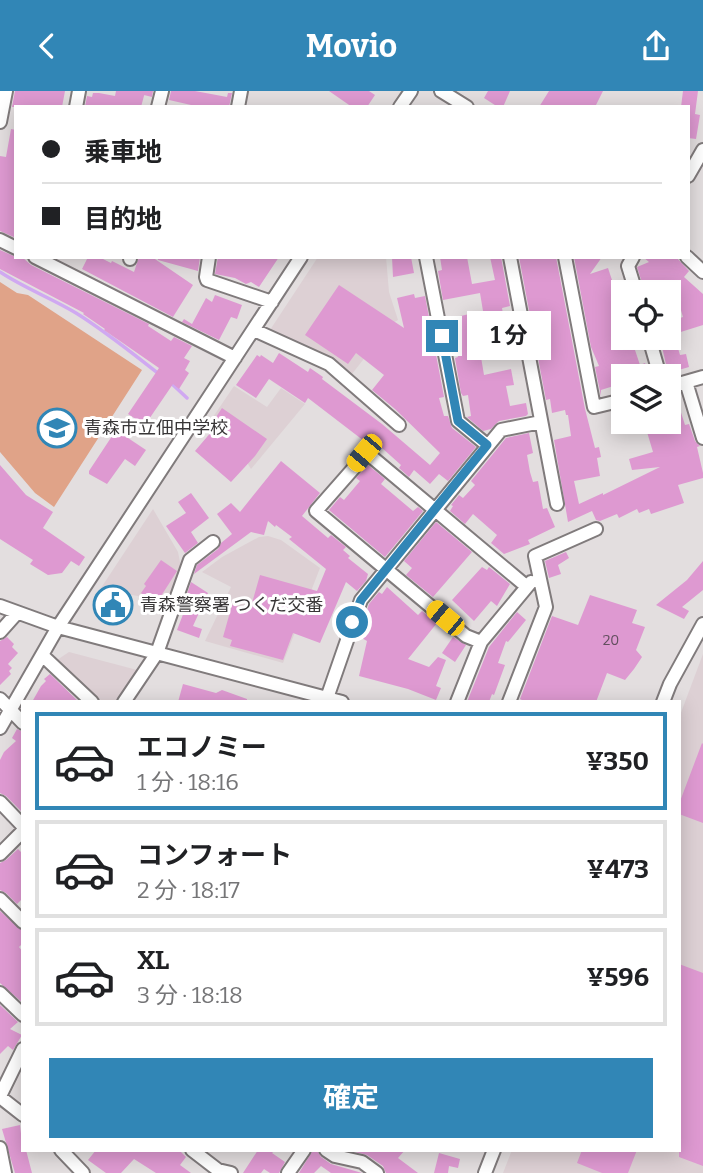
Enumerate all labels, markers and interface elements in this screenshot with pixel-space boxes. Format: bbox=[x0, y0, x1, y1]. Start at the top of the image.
icon: back bbox=[28, 27, 66, 65]
text: Movio bbox=[306, 27, 397, 65]
icon: share bbox=[637, 27, 675, 65]
text: 乗車地 bbox=[84, 137, 162, 168]
text: 目的地 bbox=[84, 204, 162, 235]
map controls bbox=[611, 280, 681, 434]
button: locate bbox=[611, 280, 681, 350]
callout: 1 分 bbox=[466, 311, 550, 361]
route end bbox=[426, 320, 458, 352]
text: 1 分 bbox=[490, 321, 528, 349]
button: layers bbox=[611, 364, 681, 434]
school or university icon: 青森市立佃中学校 bbox=[36, 407, 78, 449]
place label: 青森市立佃中学校 bbox=[84, 417, 228, 439]
car bbox=[343, 430, 386, 476]
public building icon: 青森警察署 つくだ交番 bbox=[92, 584, 134, 626]
place label: 青森警察署 つくだ交番 bbox=[140, 594, 324, 616]
car bbox=[423, 596, 468, 640]
route start bbox=[336, 606, 368, 638]
house number: 20 bbox=[603, 632, 619, 649]
icon: car bbox=[53, 730, 116, 793]
text: エコノミー bbox=[137, 732, 267, 763]
text: ¥350 bbox=[586, 746, 649, 777]
text: 1 分 · 18:16 bbox=[137, 768, 239, 796]
icon: car bbox=[53, 838, 116, 901]
text: コンフォート bbox=[137, 840, 292, 871]
text: ¥473 bbox=[587, 854, 649, 885]
text: 2 分 · 18:17 bbox=[137, 876, 240, 904]
text: XL bbox=[137, 945, 169, 976]
icon: car bbox=[53, 946, 116, 1009]
text: ¥596 bbox=[587, 962, 649, 993]
text: 3 分 · 18:18 bbox=[137, 981, 243, 1009]
button: 確定 bbox=[49, 1058, 653, 1138]

